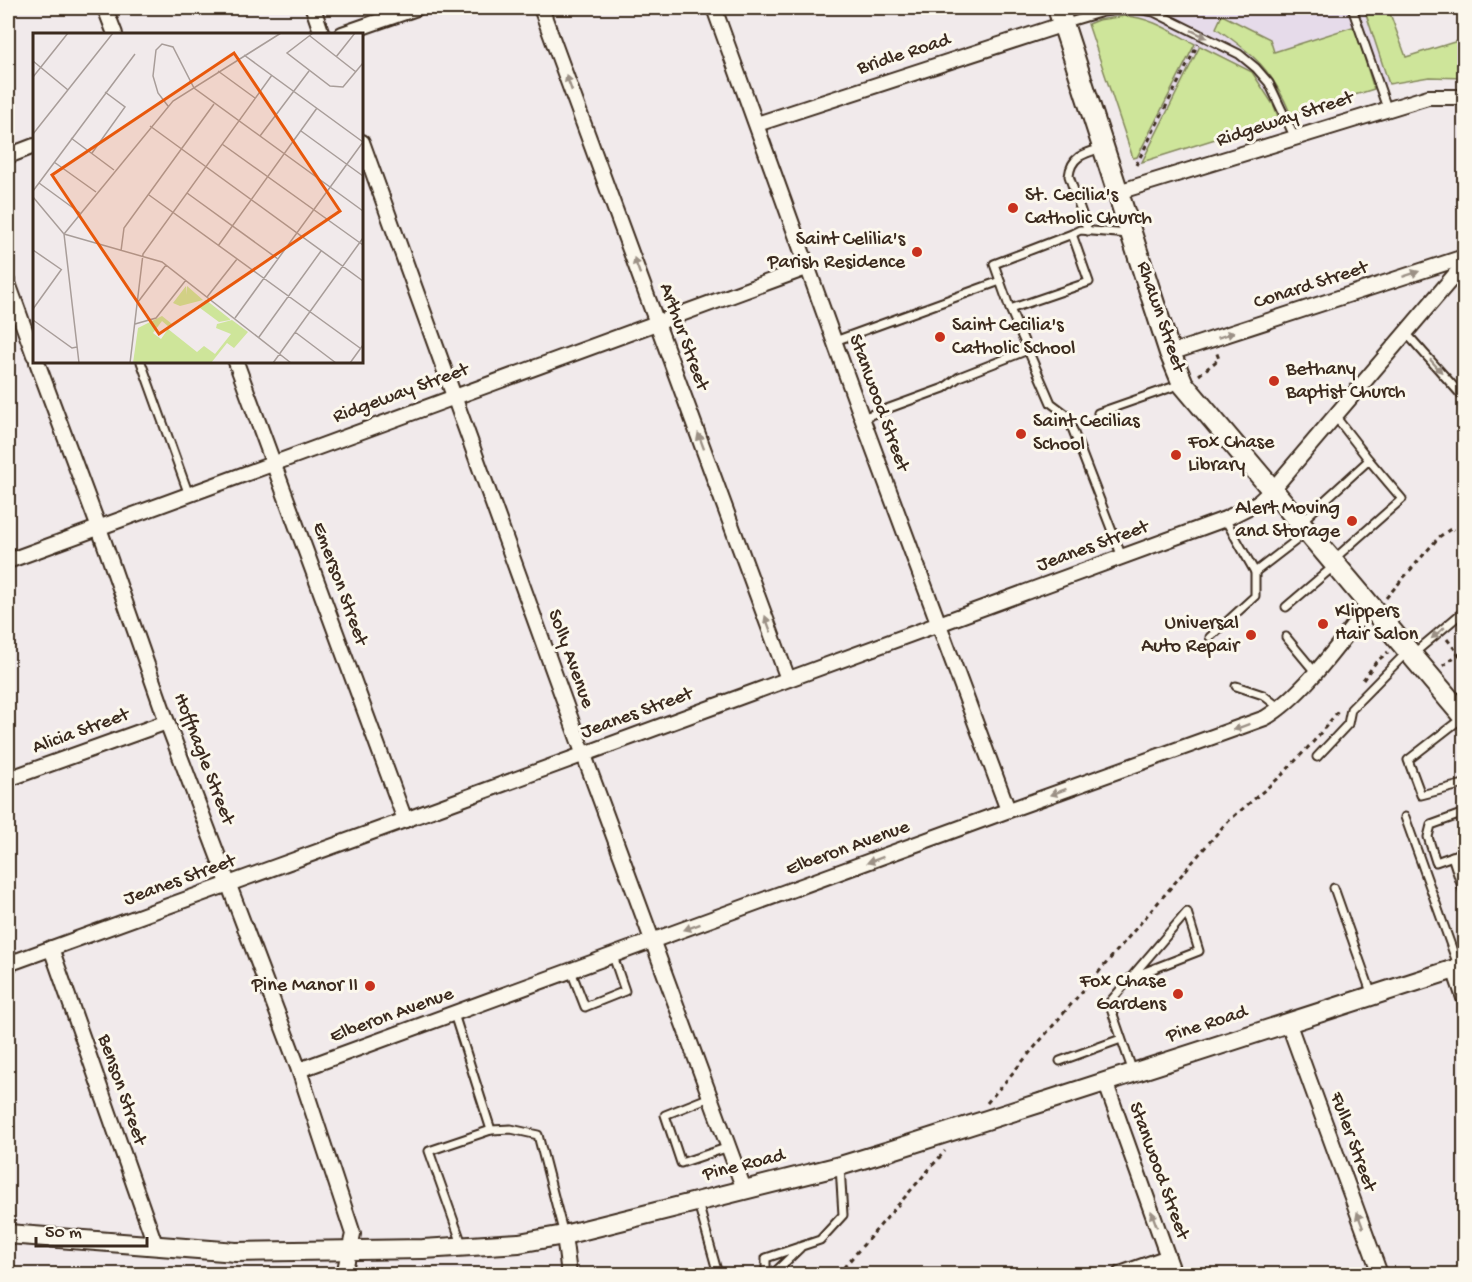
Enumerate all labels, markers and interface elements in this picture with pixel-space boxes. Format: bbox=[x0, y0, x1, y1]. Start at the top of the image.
street label: Bridle Road bbox=[854, 28, 956, 81]
one-way arrow bbox=[1190, 29, 1207, 39]
inset map bbox=[33, 33, 363, 363]
one-way arrow bbox=[564, 74, 574, 92]
street label: Ridgeway Street bbox=[1214, 86, 1358, 153]
place label: St. Cecilia's Catholic Church bbox=[1025, 185, 1152, 231]
marker: St. Cecilia's Catholic Church bbox=[1006, 201, 1020, 215]
place label: Saint Celilia's Parish Residence bbox=[766, 229, 906, 275]
marker: Saint Celilia's Parish Residence bbox=[910, 245, 924, 259]
street label: Conard Street bbox=[1251, 256, 1373, 315]
one-way arrow bbox=[631, 257, 641, 275]
street label: Rhawn Street bbox=[1130, 259, 1190, 377]
one-way arrow bbox=[1402, 269, 1420, 278]
street label: Arthur Street bbox=[653, 280, 714, 395]
place label: Saint Cecilia's Catholic School bbox=[952, 315, 1076, 361]
marker: Saint Cecilia's Catholic School bbox=[933, 330, 947, 344]
one-way arrow bbox=[1217, 330, 1235, 339]
street label: Stanwood Street bbox=[843, 331, 914, 476]
street label: Ridgeway Street bbox=[330, 358, 474, 429]
one-way arrow bbox=[1429, 358, 1442, 373]
place label: Bethany Baptist Church bbox=[1285, 359, 1406, 405]
marker: Bethany Baptist Church bbox=[1267, 374, 1281, 388]
place label: Saint Cecilias School bbox=[1033, 411, 1140, 457]
marker: Saint Cecilias School bbox=[1014, 427, 1028, 441]
one-way arrow bbox=[695, 432, 705, 450]
place label: Fox Chase Library bbox=[1187, 432, 1275, 478]
marker: Fox Chase Library bbox=[1169, 448, 1183, 462]
place label: Alert Moving and Storage bbox=[1235, 498, 1341, 544]
marker: Alert Moving and Storage bbox=[1345, 514, 1359, 528]
street label: Jeanes Street bbox=[1034, 516, 1154, 578]
street label: Emerson Street bbox=[306, 519, 373, 650]
place label: Klippers Hair Salon bbox=[1335, 601, 1419, 647]
street label: Solly Avenue bbox=[542, 607, 599, 712]
place label: Universal Auto Repair bbox=[1141, 613, 1241, 659]
one-way arrow bbox=[762, 615, 772, 633]
marker: Klippers Hair Salon bbox=[1316, 617, 1330, 631]
one-way arrow bbox=[1431, 626, 1446, 639]
marker: Universal Auto Repair bbox=[1244, 628, 1258, 642]
street label: Jeanes Street bbox=[578, 683, 698, 745]
street label: Hoffnagle Street bbox=[167, 690, 239, 830]
street label: Alicia Street bbox=[30, 703, 134, 760]
one-way arrow bbox=[1232, 722, 1250, 732]
one-way arrow bbox=[1049, 788, 1067, 798]
street label: Elberon Avenue bbox=[783, 816, 913, 882]
street label: Jeanes Street bbox=[121, 850, 241, 912]
one-way arrow bbox=[865, 855, 883, 865]
one-way arrow bbox=[683, 923, 701, 932]
place label: Fox Chase Gardens bbox=[1079, 971, 1167, 1017]
place label: Pine Manor II bbox=[251, 975, 358, 998]
marker: Pine Manor II bbox=[363, 979, 377, 993]
street label: Elberon Avenue bbox=[327, 983, 457, 1049]
marker: Fox Chase Gardens bbox=[1171, 987, 1185, 1001]
street label: Pine Road bbox=[1163, 1000, 1252, 1049]
street label: Benson Street bbox=[91, 1031, 151, 1150]
street label: Fuller Street bbox=[1323, 1088, 1381, 1196]
street label: Stanwood Street bbox=[1123, 1099, 1194, 1244]
street label: Pine Road bbox=[700, 1144, 790, 1188]
scale bar bbox=[36, 1210, 147, 1248]
one-way arrow bbox=[1149, 1210, 1159, 1228]
one-way arrow bbox=[1355, 1210, 1365, 1228]
text: 50 m bbox=[45, 1223, 82, 1244]

